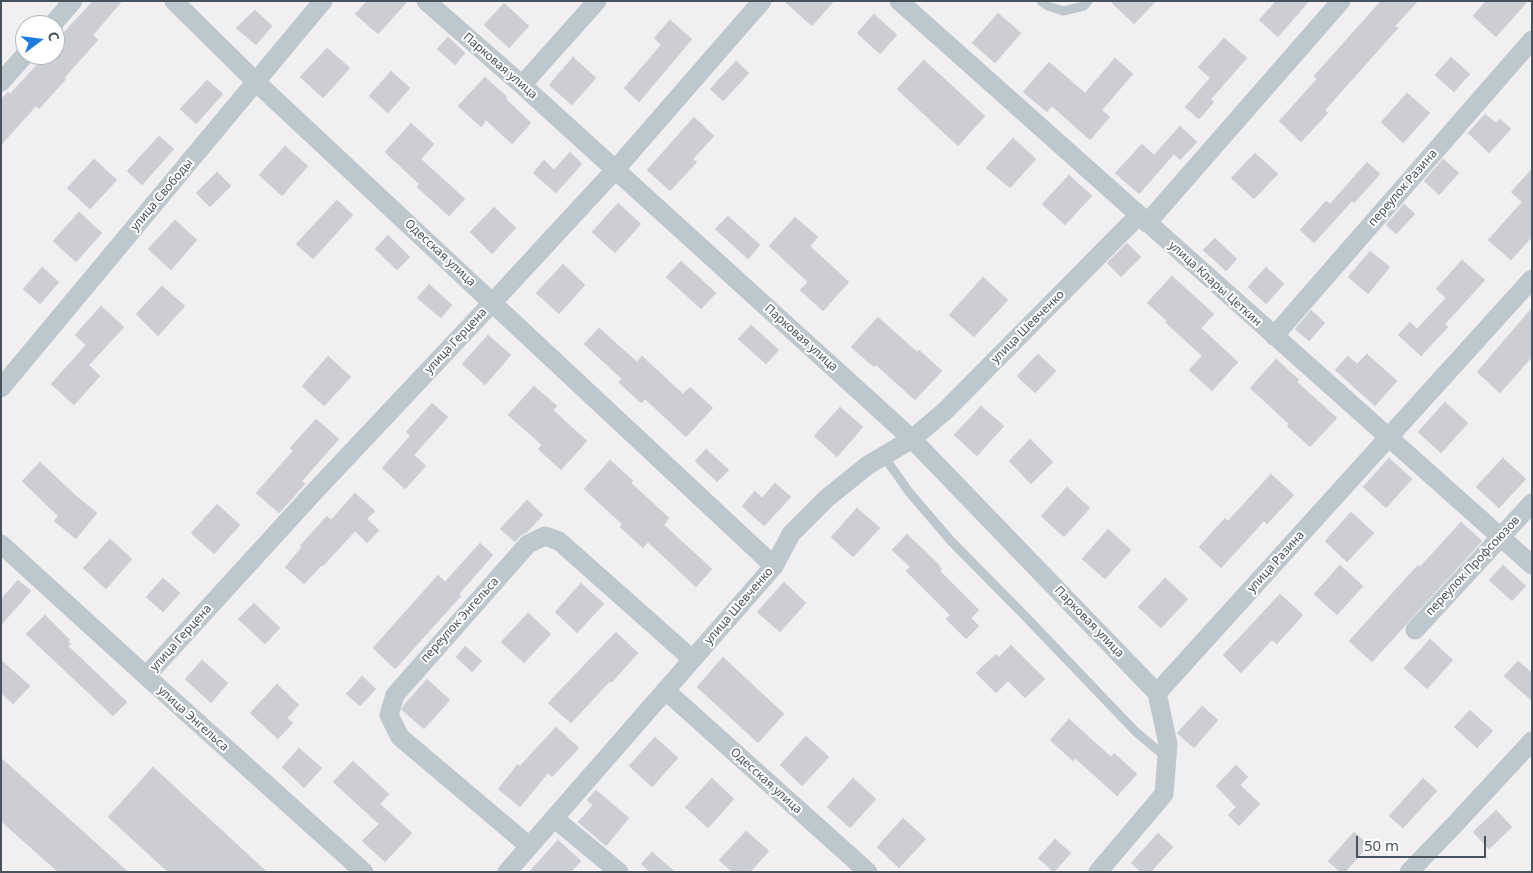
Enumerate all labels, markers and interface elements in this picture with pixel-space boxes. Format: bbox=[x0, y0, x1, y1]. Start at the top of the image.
north arrow bbox=[15, 15, 65, 65]
text: С bbox=[44, 29, 64, 43]
street label: Парковая улица bbox=[460, 30, 540, 102]
street label: переулок Разина bbox=[1366, 146, 1440, 230]
street label: улица Свободы bbox=[128, 156, 196, 234]
street label: Одесская улица bbox=[402, 217, 478, 289]
street label: улица Клары Цеткин bbox=[1166, 238, 1264, 330]
street label: улица Шевченко bbox=[989, 288, 1067, 366]
street label: Парковая улица bbox=[761, 301, 841, 375]
street label: улица Герцена bbox=[422, 305, 490, 377]
street label: переулок Профсоюзов bbox=[1423, 513, 1523, 619]
street label: улица Разина bbox=[1245, 528, 1307, 596]
street label: улица Шевченко bbox=[702, 565, 776, 647]
street label: переулок Энгельса bbox=[418, 574, 502, 666]
street label: Парковая улица bbox=[1051, 583, 1127, 661]
street label: улица Герцена bbox=[147, 602, 215, 674]
street label: улица Энгельса bbox=[155, 683, 231, 755]
street label: Одесская улица bbox=[727, 745, 805, 817]
scale bar bbox=[1358, 826, 1488, 858]
text: 50 m bbox=[1364, 835, 1399, 855]

